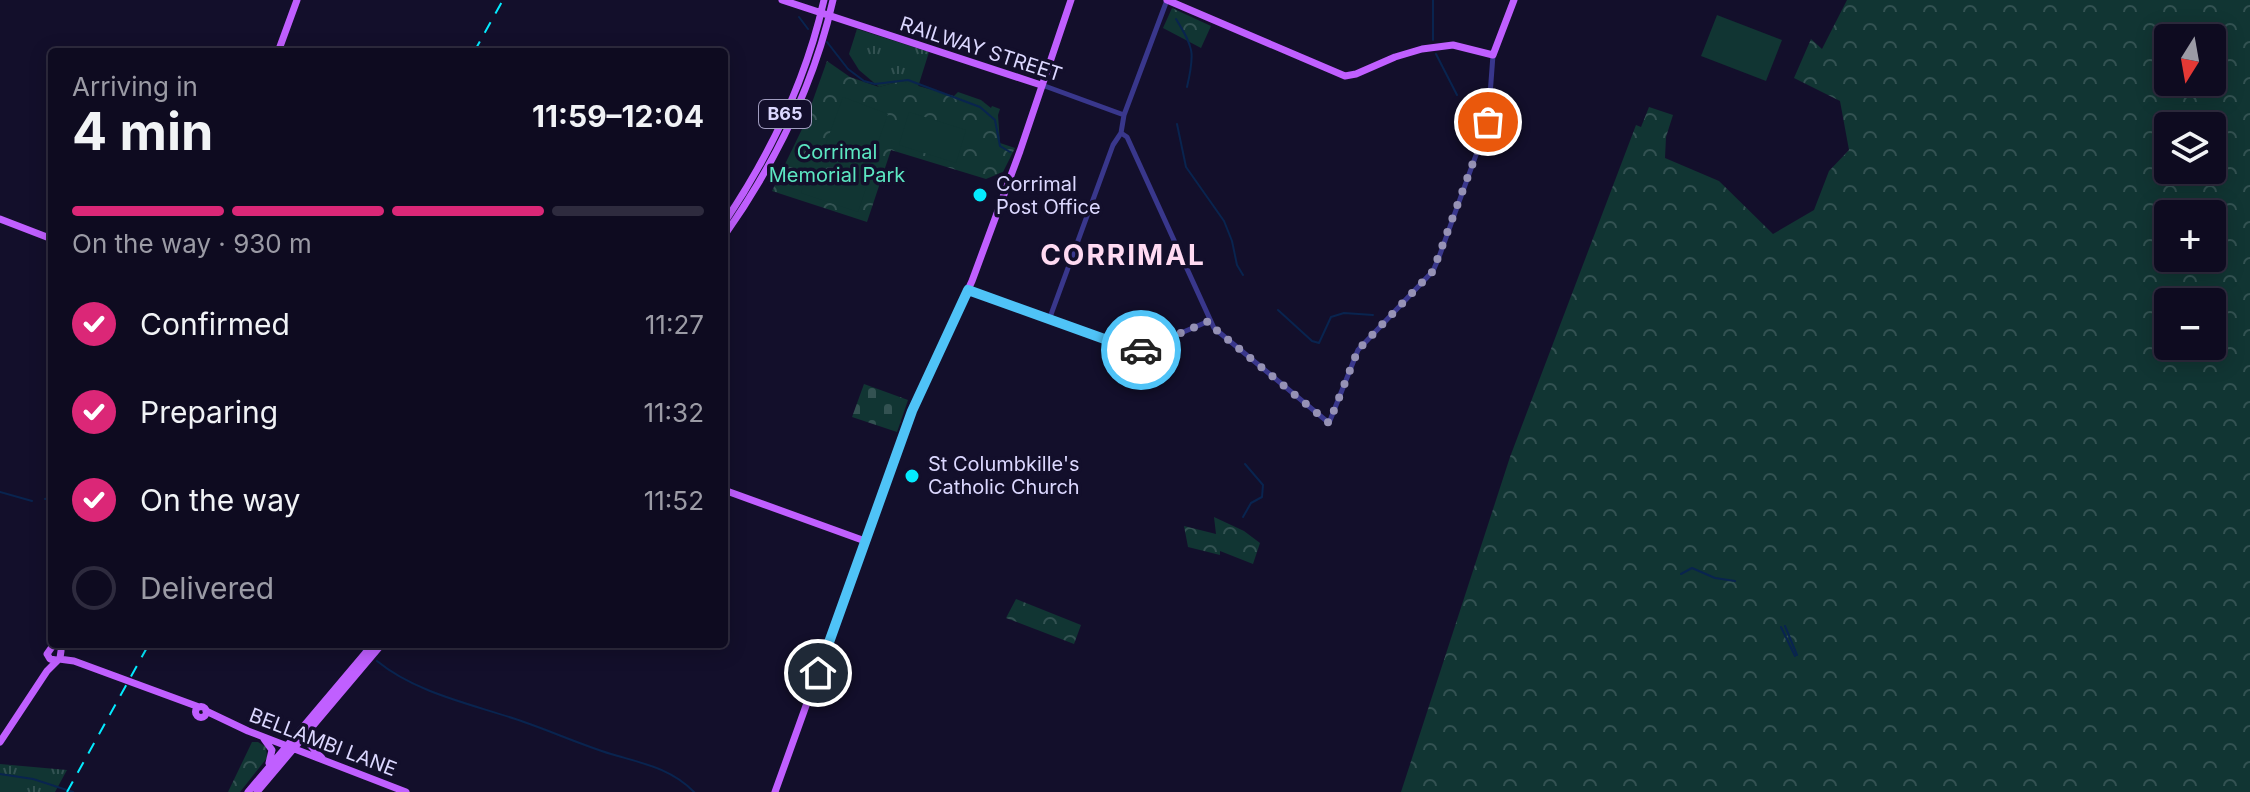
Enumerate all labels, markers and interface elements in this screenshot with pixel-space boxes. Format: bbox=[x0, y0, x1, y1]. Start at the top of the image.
street label: RAILWAY STREET bbox=[897, 11, 1065, 87]
north arrow bbox=[2154, 24, 2226, 96]
map controls bbox=[2154, 24, 2226, 360]
text: Arriving in bbox=[72, 71, 198, 102]
pin bbox=[1454, 88, 1522, 156]
text: 11:59–12:04 bbox=[532, 98, 704, 134]
text: 4 min bbox=[72, 100, 213, 163]
road number: B65 bbox=[759, 100, 811, 128]
icon: bag bbox=[1466, 100, 1510, 144]
button: layers bbox=[2154, 112, 2226, 184]
park label: Corrimal Memorial Park bbox=[769, 140, 905, 187]
place label: Corrimal Post Office bbox=[996, 172, 1101, 219]
marker: Corrimal Post Office bbox=[971, 186, 989, 204]
button: + bbox=[2154, 200, 2226, 272]
text: On the way · 930 m bbox=[72, 228, 312, 259]
district label: CORRIMAL bbox=[1040, 238, 1206, 272]
button: − bbox=[2154, 288, 2226, 360]
icon: check bbox=[72, 302, 116, 346]
text: Confirmed bbox=[140, 306, 290, 342]
text: 11:27 bbox=[645, 309, 704, 340]
courier bbox=[1101, 310, 1181, 390]
icon: car bbox=[1119, 328, 1163, 372]
icon: check bbox=[72, 390, 116, 434]
text: Preparing bbox=[140, 394, 278, 430]
text: 11:32 bbox=[643, 397, 704, 428]
place label: St Columbkille's Catholic Church bbox=[928, 452, 1080, 499]
marker: St Columbkille's Catholic Church bbox=[903, 467, 921, 485]
icon: check bbox=[72, 478, 116, 522]
text: On the way bbox=[140, 482, 300, 518]
text: 11:52 bbox=[644, 485, 704, 516]
text: Delivered bbox=[140, 570, 274, 606]
pin bbox=[784, 639, 852, 707]
icon: home bbox=[796, 651, 840, 695]
street label: BELLAMBI LANE bbox=[246, 703, 400, 781]

